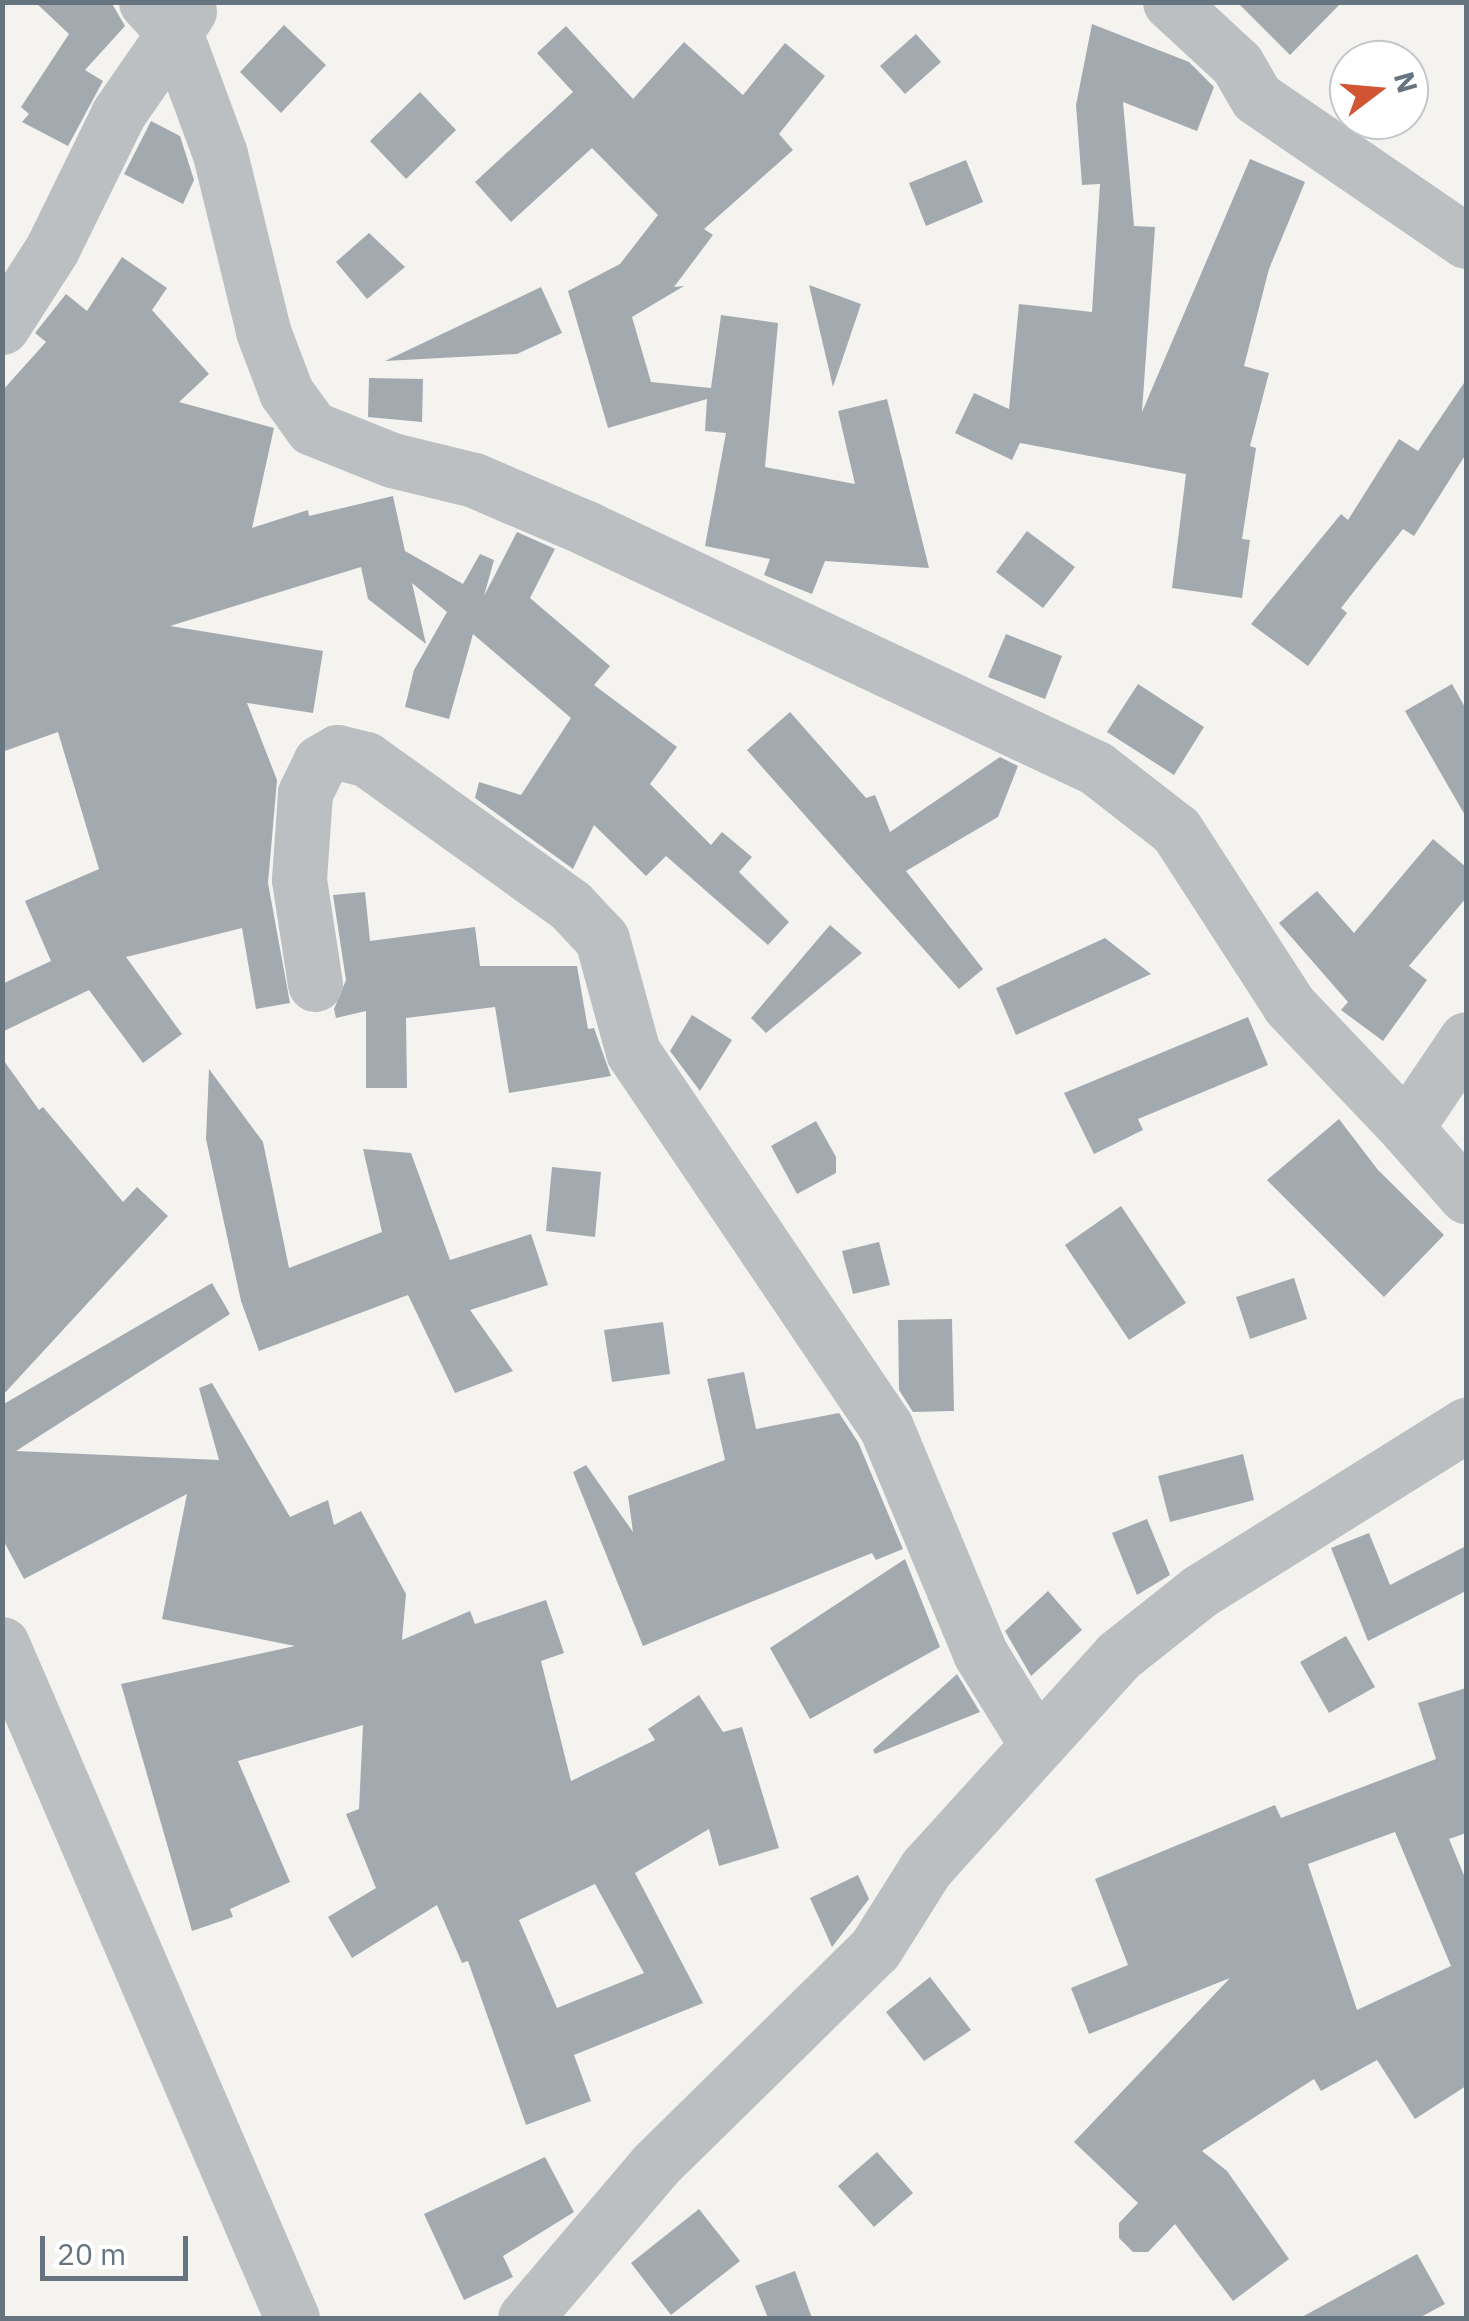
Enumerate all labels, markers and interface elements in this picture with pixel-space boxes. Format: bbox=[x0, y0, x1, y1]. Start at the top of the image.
north arrow bbox=[1329, 40, 1429, 140]
text: N bbox=[1386, 67, 1427, 97]
scale bar bbox=[45, 2216, 192, 2278]
text: 20 m bbox=[57, 2234, 126, 2273]

